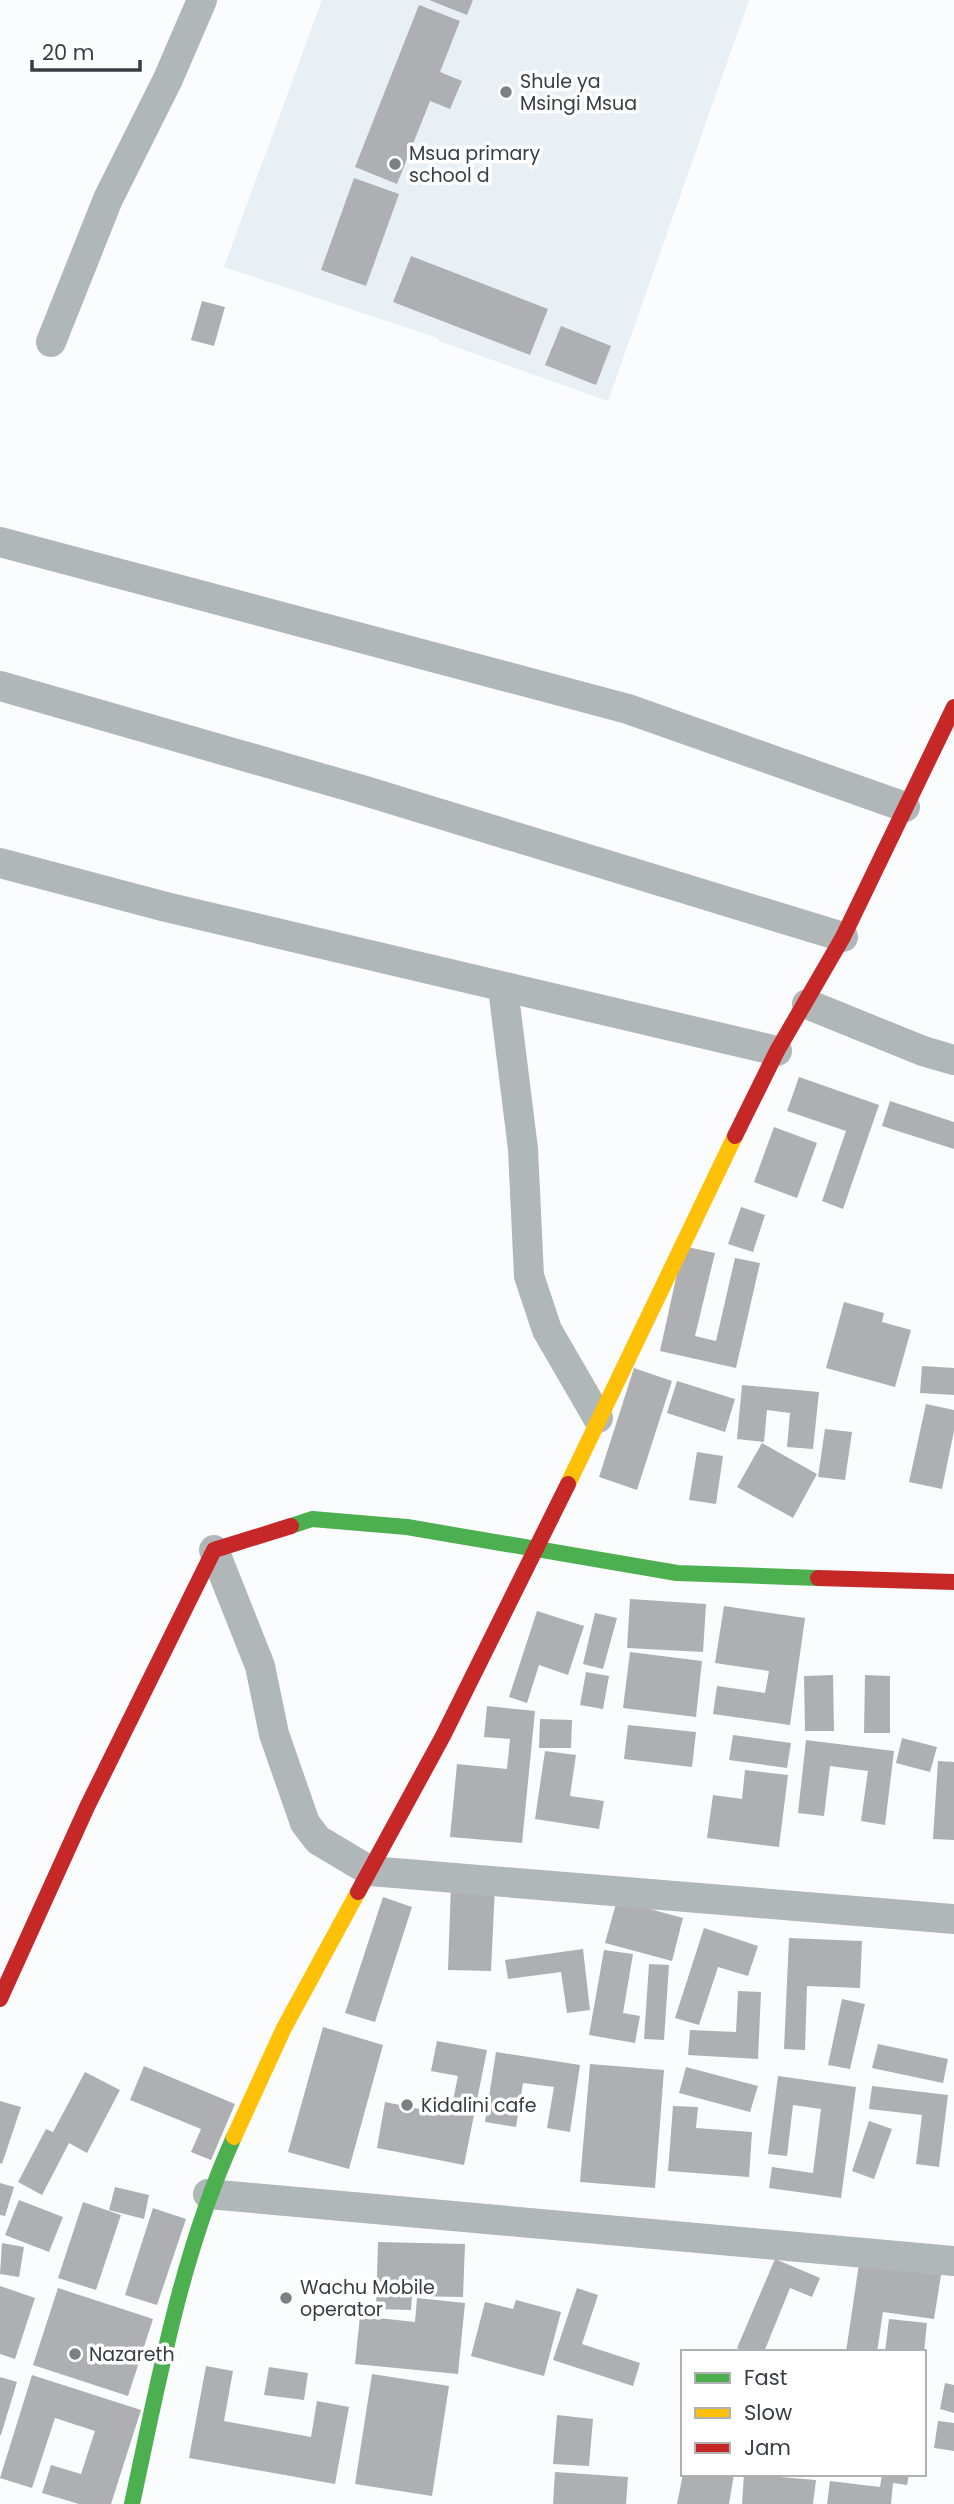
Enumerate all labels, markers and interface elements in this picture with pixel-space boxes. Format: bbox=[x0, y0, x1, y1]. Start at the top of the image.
scale bar bbox=[32, 28, 140, 72]
text: 20 m bbox=[42, 38, 95, 67]
place label: Shule ya Msingi Msua bbox=[520, 68, 637, 117]
marker: Shule ya Msingi Msua bbox=[498, 84, 514, 100]
place label: Msua primary school d bbox=[409, 140, 540, 189]
marker: Msua primary school d bbox=[387, 156, 403, 172]
place label: Kidalini cafe bbox=[421, 2092, 536, 2119]
marker: Kidalini cafe bbox=[399, 2097, 415, 2113]
place label: Wachu Mobile operator bbox=[300, 2274, 435, 2323]
marker: Wachu Mobile operator bbox=[278, 2290, 294, 2306]
place label: Nazareth bbox=[89, 2341, 175, 2368]
marker: Nazareth bbox=[67, 2346, 83, 2362]
legend bbox=[681, 2350, 926, 2476]
text: Fast bbox=[744, 2363, 787, 2392]
text: Slow bbox=[744, 2398, 792, 2427]
text: Jam bbox=[744, 2433, 791, 2462]

